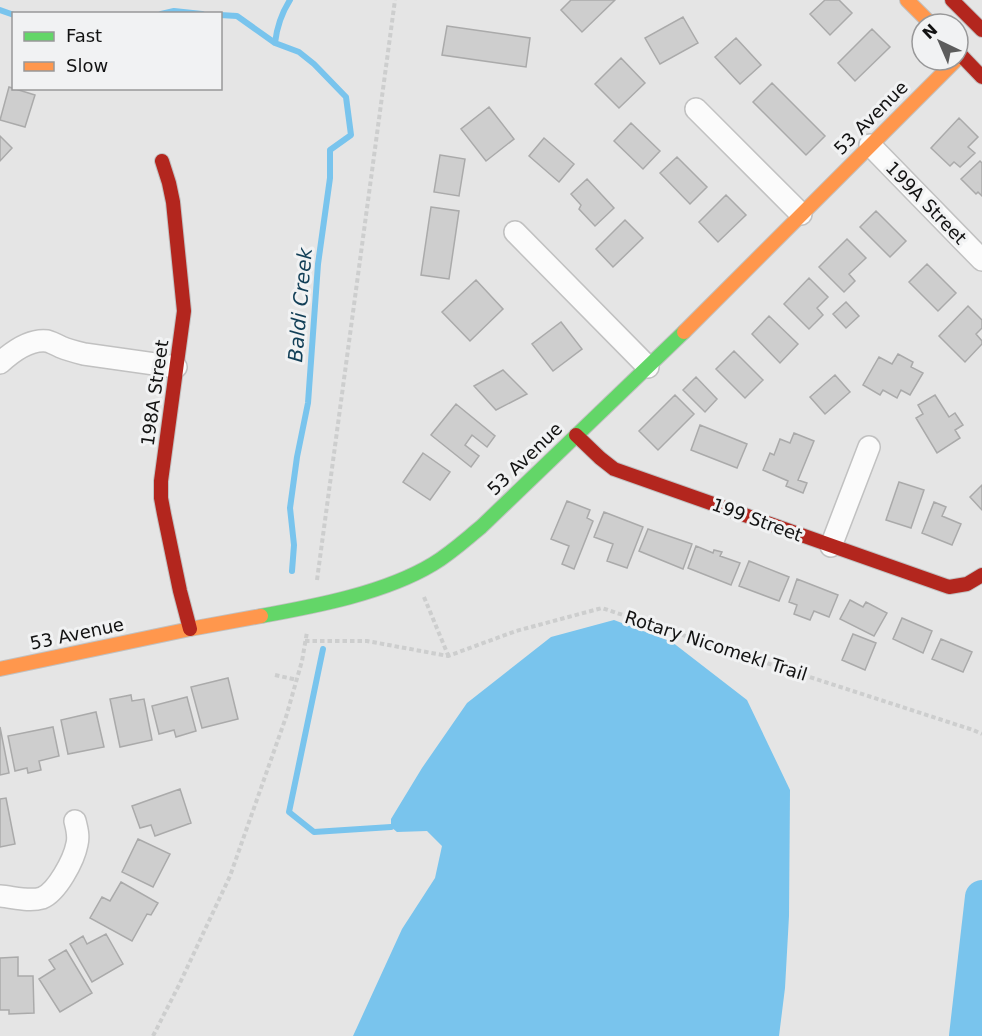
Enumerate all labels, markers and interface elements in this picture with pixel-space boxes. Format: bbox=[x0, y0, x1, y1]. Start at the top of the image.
legend bbox=[12, 12, 222, 90]
north arrow bbox=[910, 12, 970, 72]
text: N bbox=[919, 20, 941, 43]
text: Fast bbox=[66, 25, 102, 46]
text: Slow bbox=[66, 55, 108, 76]
street label: 53 Avenue bbox=[829, 76, 912, 159]
street label: 199A Street bbox=[882, 157, 971, 248]
water label: Baldi Creek bbox=[283, 246, 317, 363]
street label: 198A Street bbox=[137, 338, 172, 447]
street label: 53 Avenue bbox=[483, 418, 566, 499]
street label: 199 Street bbox=[709, 493, 805, 546]
street label: Rotary Nicomekl Trail bbox=[622, 606, 810, 685]
street label: 53 Avenue bbox=[28, 613, 126, 654]

